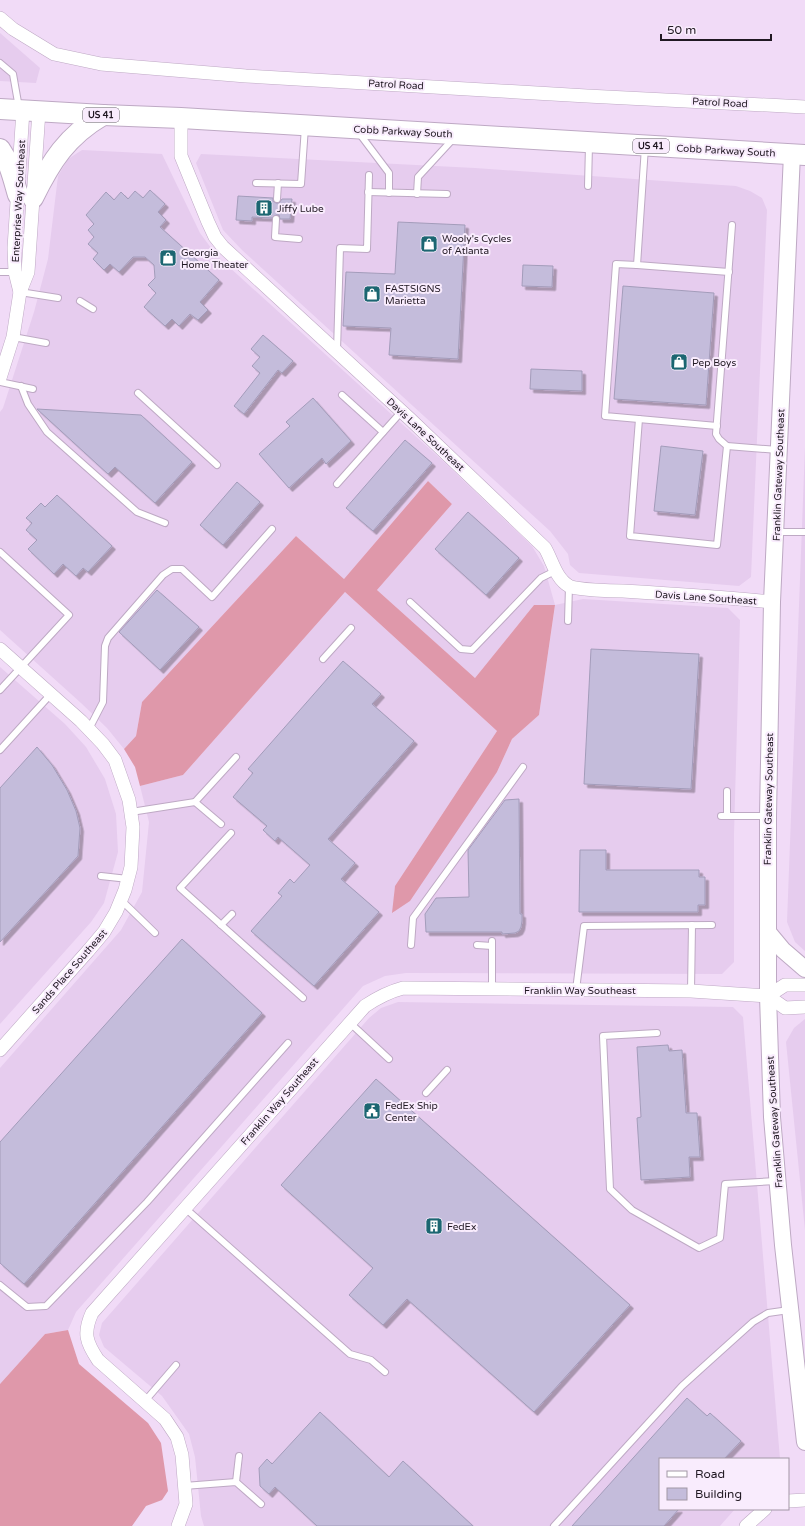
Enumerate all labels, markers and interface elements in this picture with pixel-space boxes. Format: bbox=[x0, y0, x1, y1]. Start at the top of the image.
scale bar bbox=[661, 16, 771, 42]
text: 50 m bbox=[667, 23, 696, 37]
street label: Patrol Road bbox=[368, 78, 424, 92]
street label: Patrol Road bbox=[692, 96, 748, 110]
road number: US 41 bbox=[83, 108, 119, 122]
street label: Cobb Parkway South bbox=[353, 123, 453, 141]
street label: Enterprise Way Southeast bbox=[10, 139, 28, 263]
road number: US 41 bbox=[633, 139, 669, 153]
street label: Cobb Parkway South bbox=[676, 142, 776, 160]
building icon: Jiffy Lube bbox=[254, 198, 274, 218]
place label: Jiffy Lube bbox=[277, 203, 324, 215]
place label: Wooly's Cycles of Atlanta bbox=[442, 233, 512, 257]
shop icon: Wooly's Cycles of Atlanta bbox=[419, 234, 439, 254]
place label: Georgia Home Theater bbox=[181, 247, 249, 271]
shop icon: Georgia Home Theater bbox=[158, 248, 178, 268]
place label: FASTSIGNS Marietta bbox=[385, 283, 441, 307]
shop icon: FASTSIGNS Marietta bbox=[362, 284, 382, 304]
shop icon: Pep Boys bbox=[669, 352, 689, 372]
place label: Pep Boys bbox=[692, 357, 736, 369]
street label: Davis Lane Southeast bbox=[384, 396, 467, 474]
street label: Franklin Gateway Southeast bbox=[771, 409, 787, 541]
street label: Davis Lane Southeast bbox=[655, 588, 757, 608]
street label: Franklin Gateway Southeast bbox=[762, 733, 776, 865]
street label: Sands Place Southeast bbox=[30, 927, 110, 1016]
street label: Franklin Way Southeast bbox=[524, 985, 636, 997]
street label: Franklin Way Southeast bbox=[239, 1055, 321, 1148]
street label: Franklin Gateway Southeast bbox=[764, 1055, 786, 1188]
place label: FedEx Ship Center bbox=[385, 1100, 438, 1124]
public building icon: FedEx Ship Center bbox=[362, 1101, 382, 1121]
building icon: FedEx bbox=[424, 1216, 444, 1236]
place label: FedEx bbox=[447, 1221, 476, 1233]
legend bbox=[659, 1458, 789, 1510]
text: Road bbox=[695, 1467, 725, 1481]
text: Building bbox=[695, 1487, 742, 1501]

